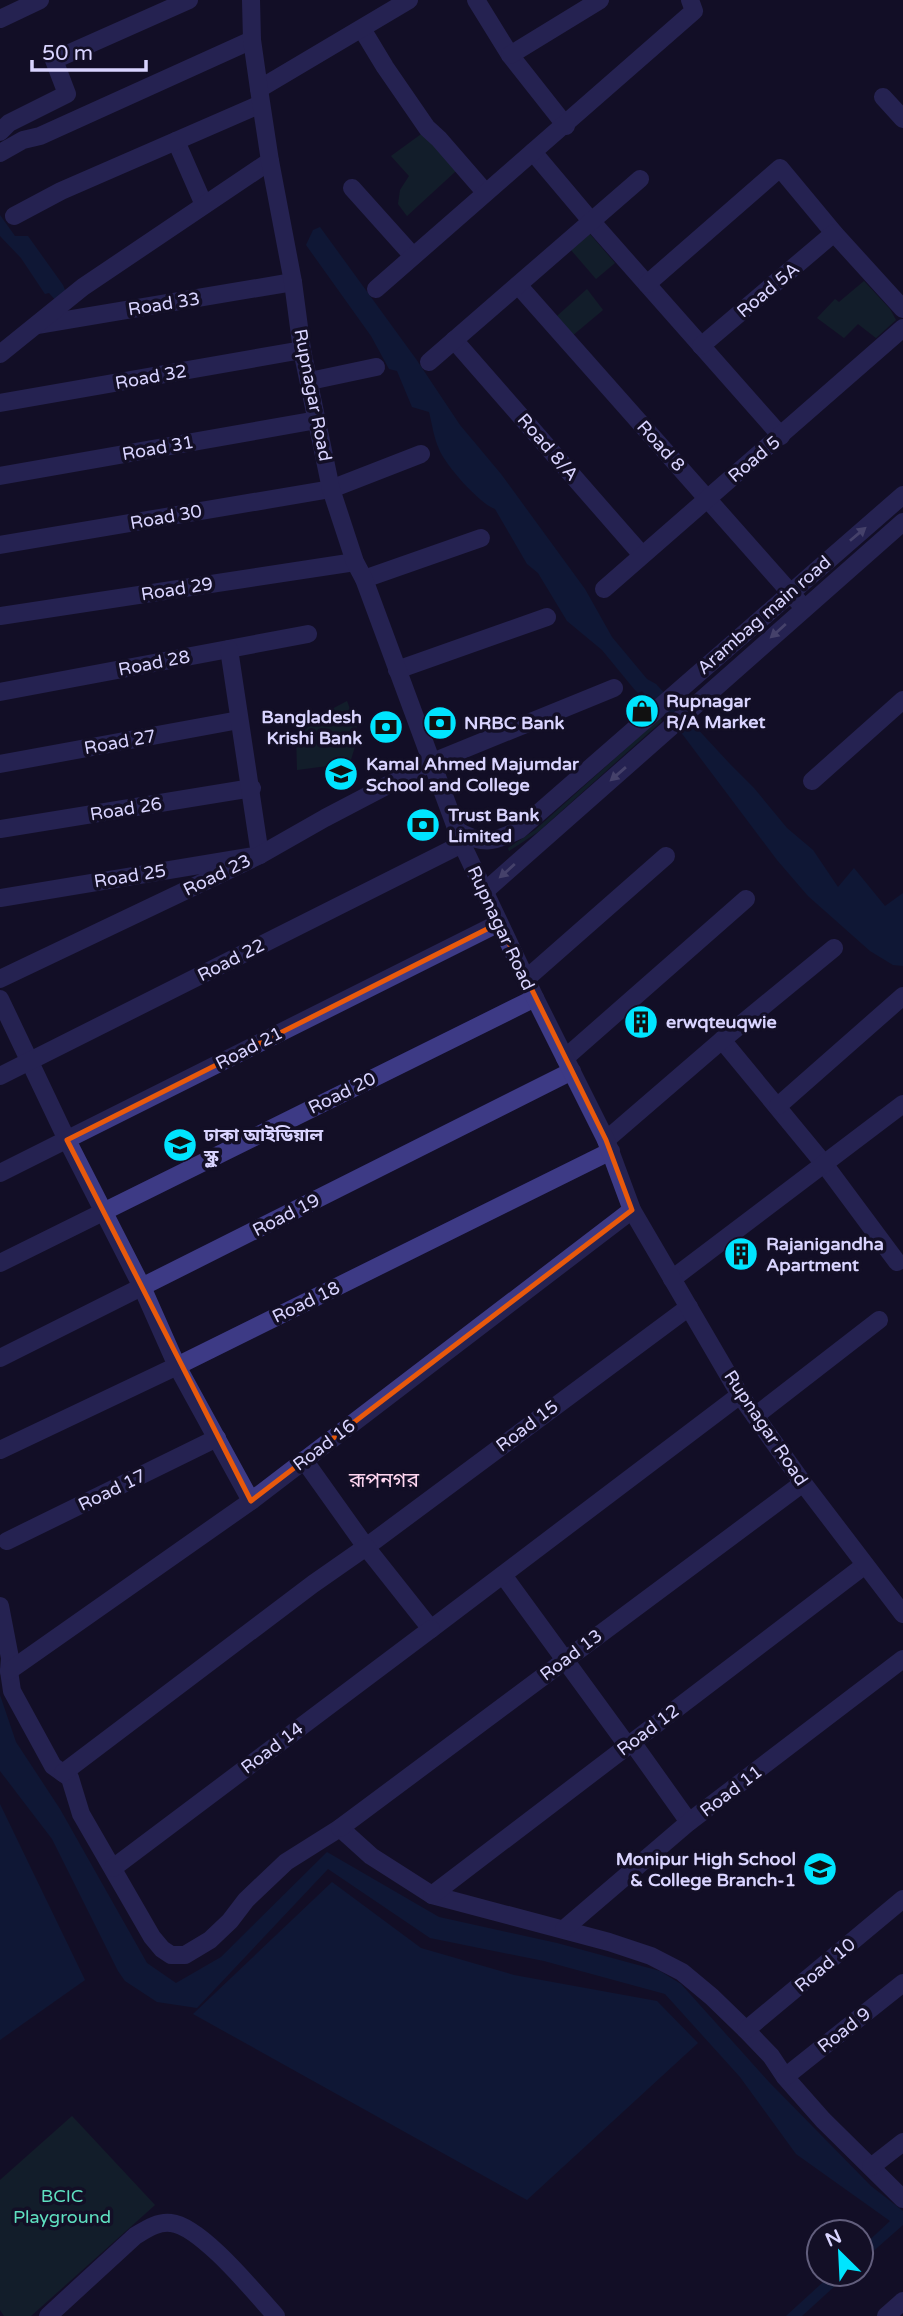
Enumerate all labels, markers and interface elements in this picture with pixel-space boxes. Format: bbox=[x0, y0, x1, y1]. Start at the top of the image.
scale bar bbox=[32, 28, 145, 72]
text: 50 m bbox=[42, 41, 93, 66]
street label: Road 5A bbox=[732, 258, 804, 322]
street label: Road 33 bbox=[126, 287, 202, 321]
street label: Rupnagar Road bbox=[289, 327, 337, 463]
street label: Road 32 bbox=[113, 360, 189, 394]
street label: Road 8/A bbox=[513, 409, 583, 485]
street label: Road 8 bbox=[632, 416, 690, 476]
street label: Road 31 bbox=[120, 431, 196, 465]
street label: Road 5 bbox=[723, 431, 785, 487]
street label: Road 30 bbox=[128, 500, 204, 534]
one-way arrow bbox=[849, 527, 866, 542]
street label: Arambag main road bbox=[693, 551, 835, 679]
street label: Road 29 bbox=[139, 572, 215, 606]
one-way arrow bbox=[770, 623, 787, 639]
street label: Road 28 bbox=[116, 645, 192, 681]
place label: Rupnagar R/A Market bbox=[666, 690, 766, 733]
shop icon: Rupnagar R/A Market bbox=[623, 692, 661, 730]
bank icon: NRBC Bank bbox=[421, 704, 459, 742]
place label: Bangladesh Krishi Bank bbox=[261, 706, 362, 749]
bank icon: Bangladesh Krishi Bank bbox=[367, 708, 405, 746]
place label: NRBC Bank bbox=[464, 712, 564, 734]
street label: Road 27 bbox=[82, 725, 158, 759]
place label: Kamal Ahmed Majumdar School and College bbox=[366, 753, 580, 796]
school or university icon: Kamal Ahmed Majumdar School and College bbox=[322, 755, 360, 793]
one-way arrow bbox=[609, 766, 626, 781]
street label: Road 26 bbox=[88, 792, 164, 826]
place label: Trust Bank Limited bbox=[447, 804, 539, 847]
bank icon: Trust Bank Limited bbox=[404, 806, 442, 844]
street label: Road 23 bbox=[180, 849, 254, 901]
street label: Road 25 bbox=[92, 859, 168, 893]
street label: Rupnagar Road bbox=[463, 862, 539, 994]
one-way arrow bbox=[499, 863, 516, 879]
street label: Road 22 bbox=[194, 934, 268, 986]
building icon: erwqteuqwie bbox=[622, 1003, 660, 1041]
place label: erwqteuqwie bbox=[666, 1011, 777, 1033]
street label: Road 21 bbox=[212, 1022, 286, 1074]
street label: Road 20 bbox=[305, 1067, 379, 1119]
place label: ঢাকা আইডিয়াল স্কুল bbox=[203, 1124, 323, 1168]
school or university icon: ঢাকা আইডিয়াল স্কুল bbox=[161, 1126, 199, 1164]
street label: Road 19 bbox=[249, 1189, 323, 1241]
place label: Rajanigandha Apartment bbox=[766, 1233, 884, 1276]
building icon: Rajanigandha Apartment bbox=[722, 1235, 760, 1273]
street label: Road 18 bbox=[269, 1276, 343, 1328]
street label: Rupnagar Road bbox=[719, 1366, 813, 1490]
street label: Road 15 bbox=[491, 1395, 563, 1457]
street label: Road 16 bbox=[288, 1414, 360, 1476]
street label: Road 17 bbox=[75, 1464, 149, 1516]
district label: রূপনগর bbox=[348, 1468, 419, 1493]
street label: Road 13 bbox=[535, 1624, 607, 1686]
street label: Road 12 bbox=[612, 1699, 684, 1761]
street label: Road 14 bbox=[236, 1717, 308, 1779]
street label: Road 11 bbox=[695, 1760, 767, 1822]
place label: Monipur High School & College Branch-1 bbox=[616, 1848, 796, 1891]
school or university icon: Monipur High School & College Branch-1 bbox=[801, 1850, 839, 1888]
street label: Road 10 bbox=[790, 1933, 860, 1997]
street label: Road 9 bbox=[813, 2002, 875, 2058]
park label: BCIC Playground bbox=[13, 2185, 111, 2228]
north arrow bbox=[805, 2218, 875, 2288]
text: N bbox=[822, 2225, 845, 2252]

